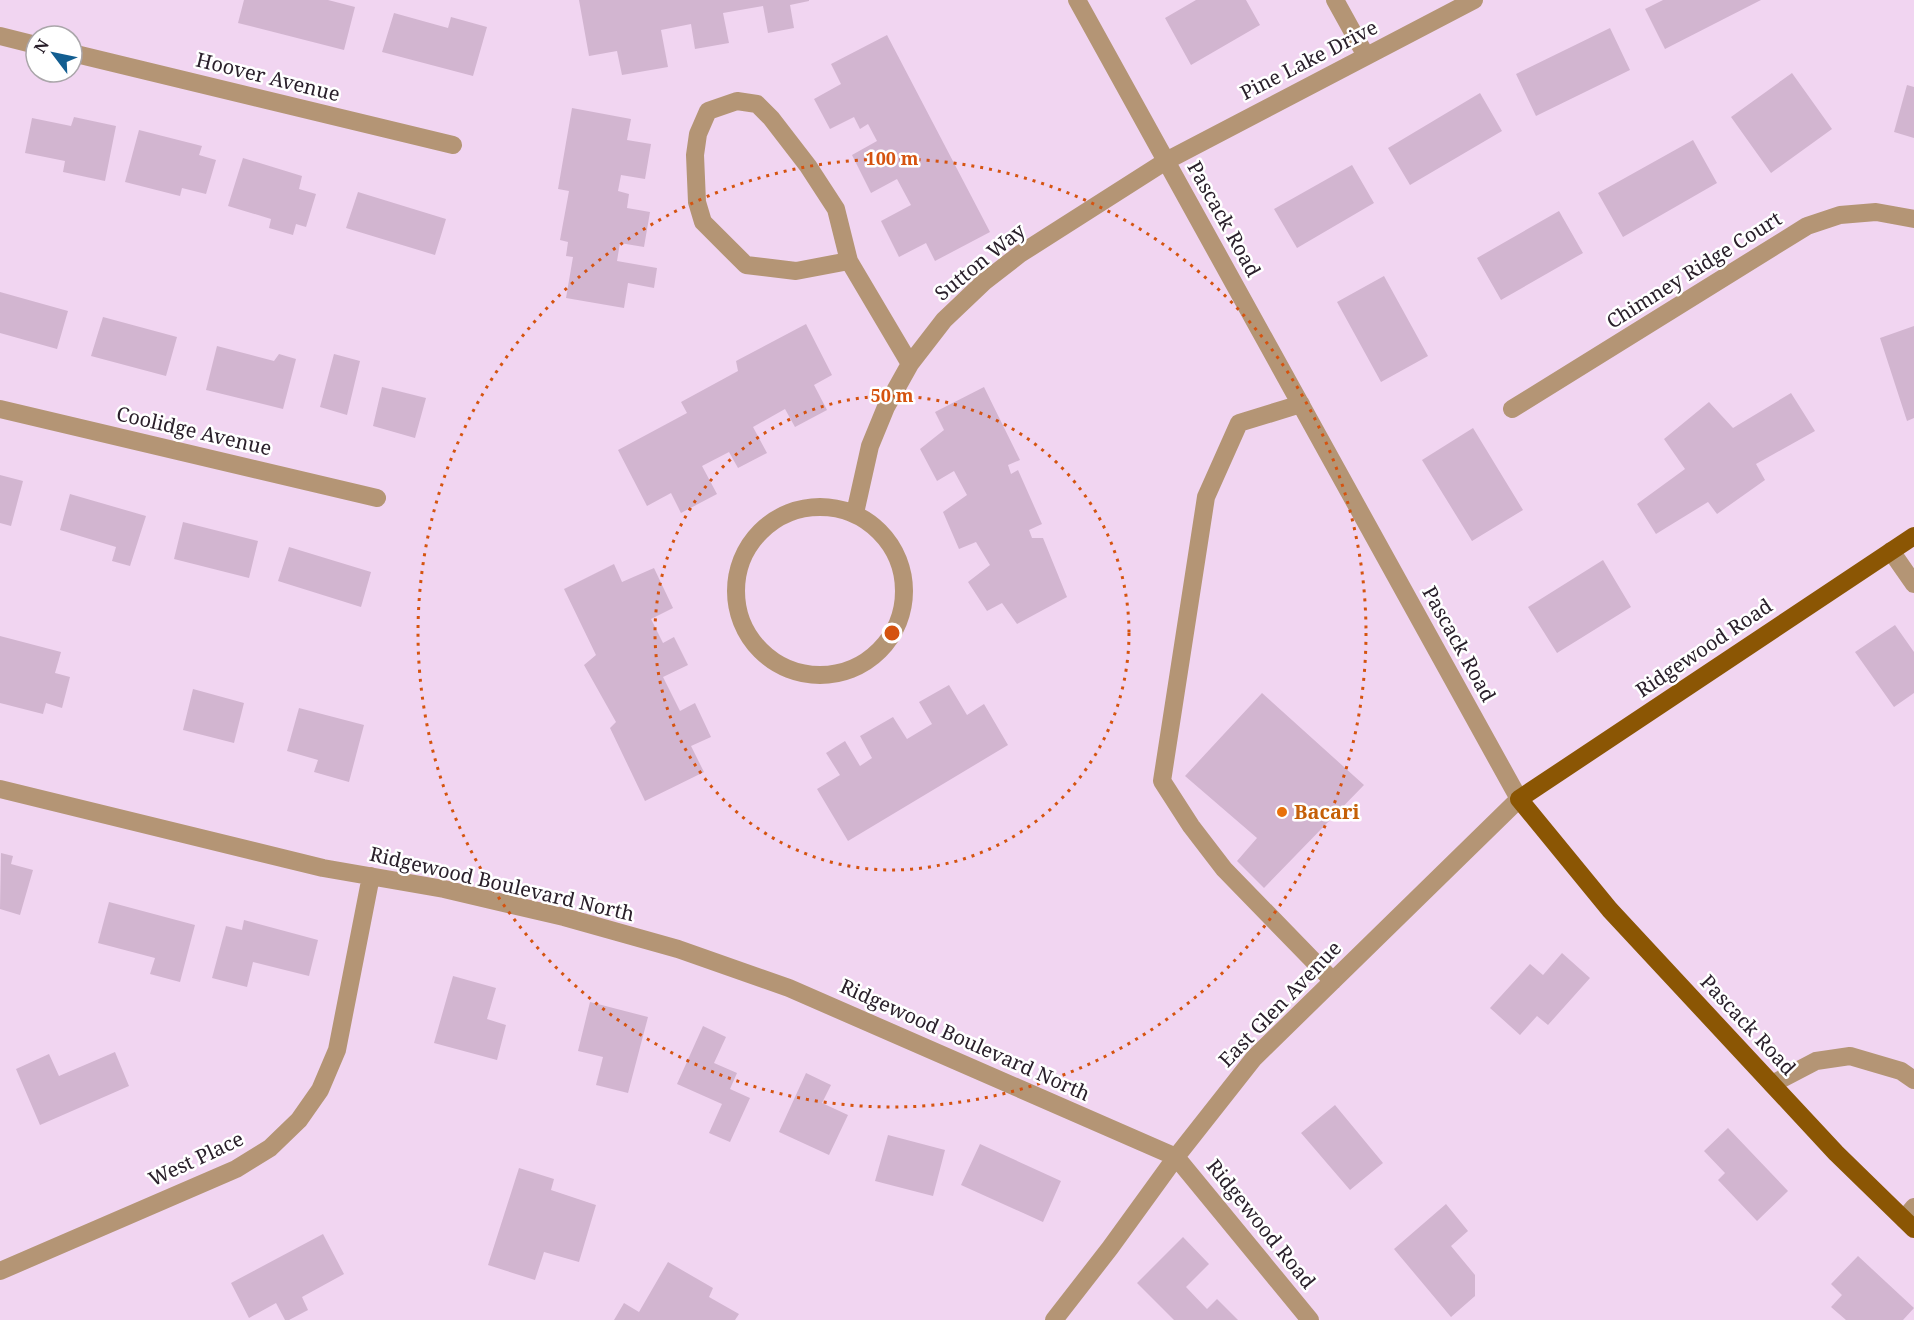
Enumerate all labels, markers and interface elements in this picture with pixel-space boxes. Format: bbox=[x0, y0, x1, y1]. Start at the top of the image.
street label: Pine Lake Drive bbox=[1235, 13, 1382, 106]
north arrow bbox=[24, 24, 84, 84]
text: N bbox=[29, 35, 54, 57]
street label: Hoover Avenue bbox=[193, 46, 343, 107]
text: 100 m bbox=[866, 146, 919, 170]
street label: Pascack Road bbox=[1182, 156, 1267, 281]
street label: Chimney Ridge Court bbox=[1601, 205, 1786, 335]
street label: Sutton Way bbox=[929, 216, 1031, 306]
text: 50 m bbox=[871, 383, 914, 407]
street label: Coolidge Avenue bbox=[114, 400, 274, 461]
street label: Pascack Road bbox=[1417, 581, 1502, 706]
street label: Ridgewood Road bbox=[1630, 592, 1777, 703]
centre of rings bbox=[882, 623, 902, 643]
place label: Bacari bbox=[1294, 798, 1359, 825]
marker: Bacari bbox=[1275, 805, 1289, 819]
street label: Ridgewood Boulevard North bbox=[367, 840, 637, 927]
street label: East Glen Avenue bbox=[1212, 935, 1347, 1073]
street label: Pascack Road bbox=[1695, 968, 1802, 1081]
street label: Ridgewood Boulevard North bbox=[836, 972, 1095, 1107]
street label: West Place bbox=[144, 1125, 248, 1192]
street label: Ridgewood Road bbox=[1201, 1153, 1322, 1294]

